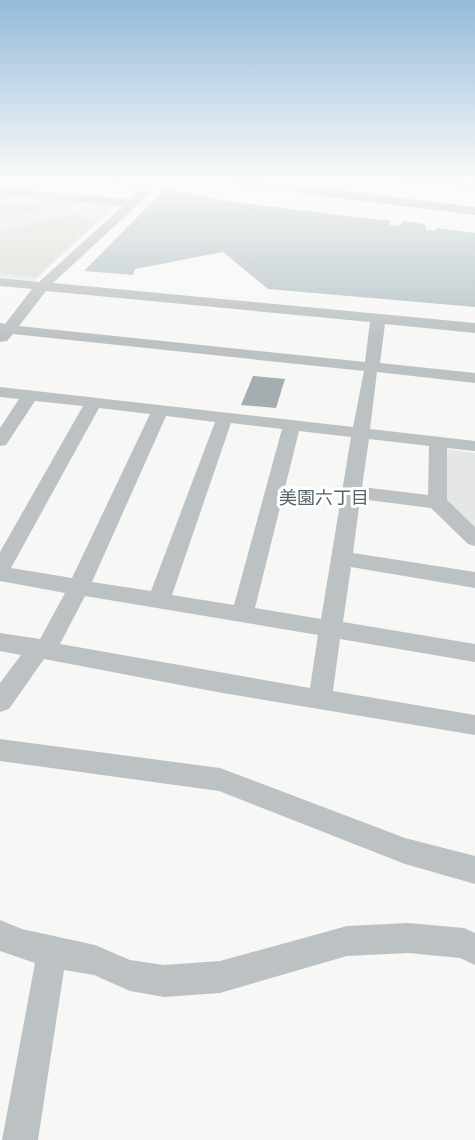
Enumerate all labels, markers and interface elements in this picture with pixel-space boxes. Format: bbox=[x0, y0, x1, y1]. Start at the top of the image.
district label: 美園六丁目 bbox=[279, 487, 369, 509]

